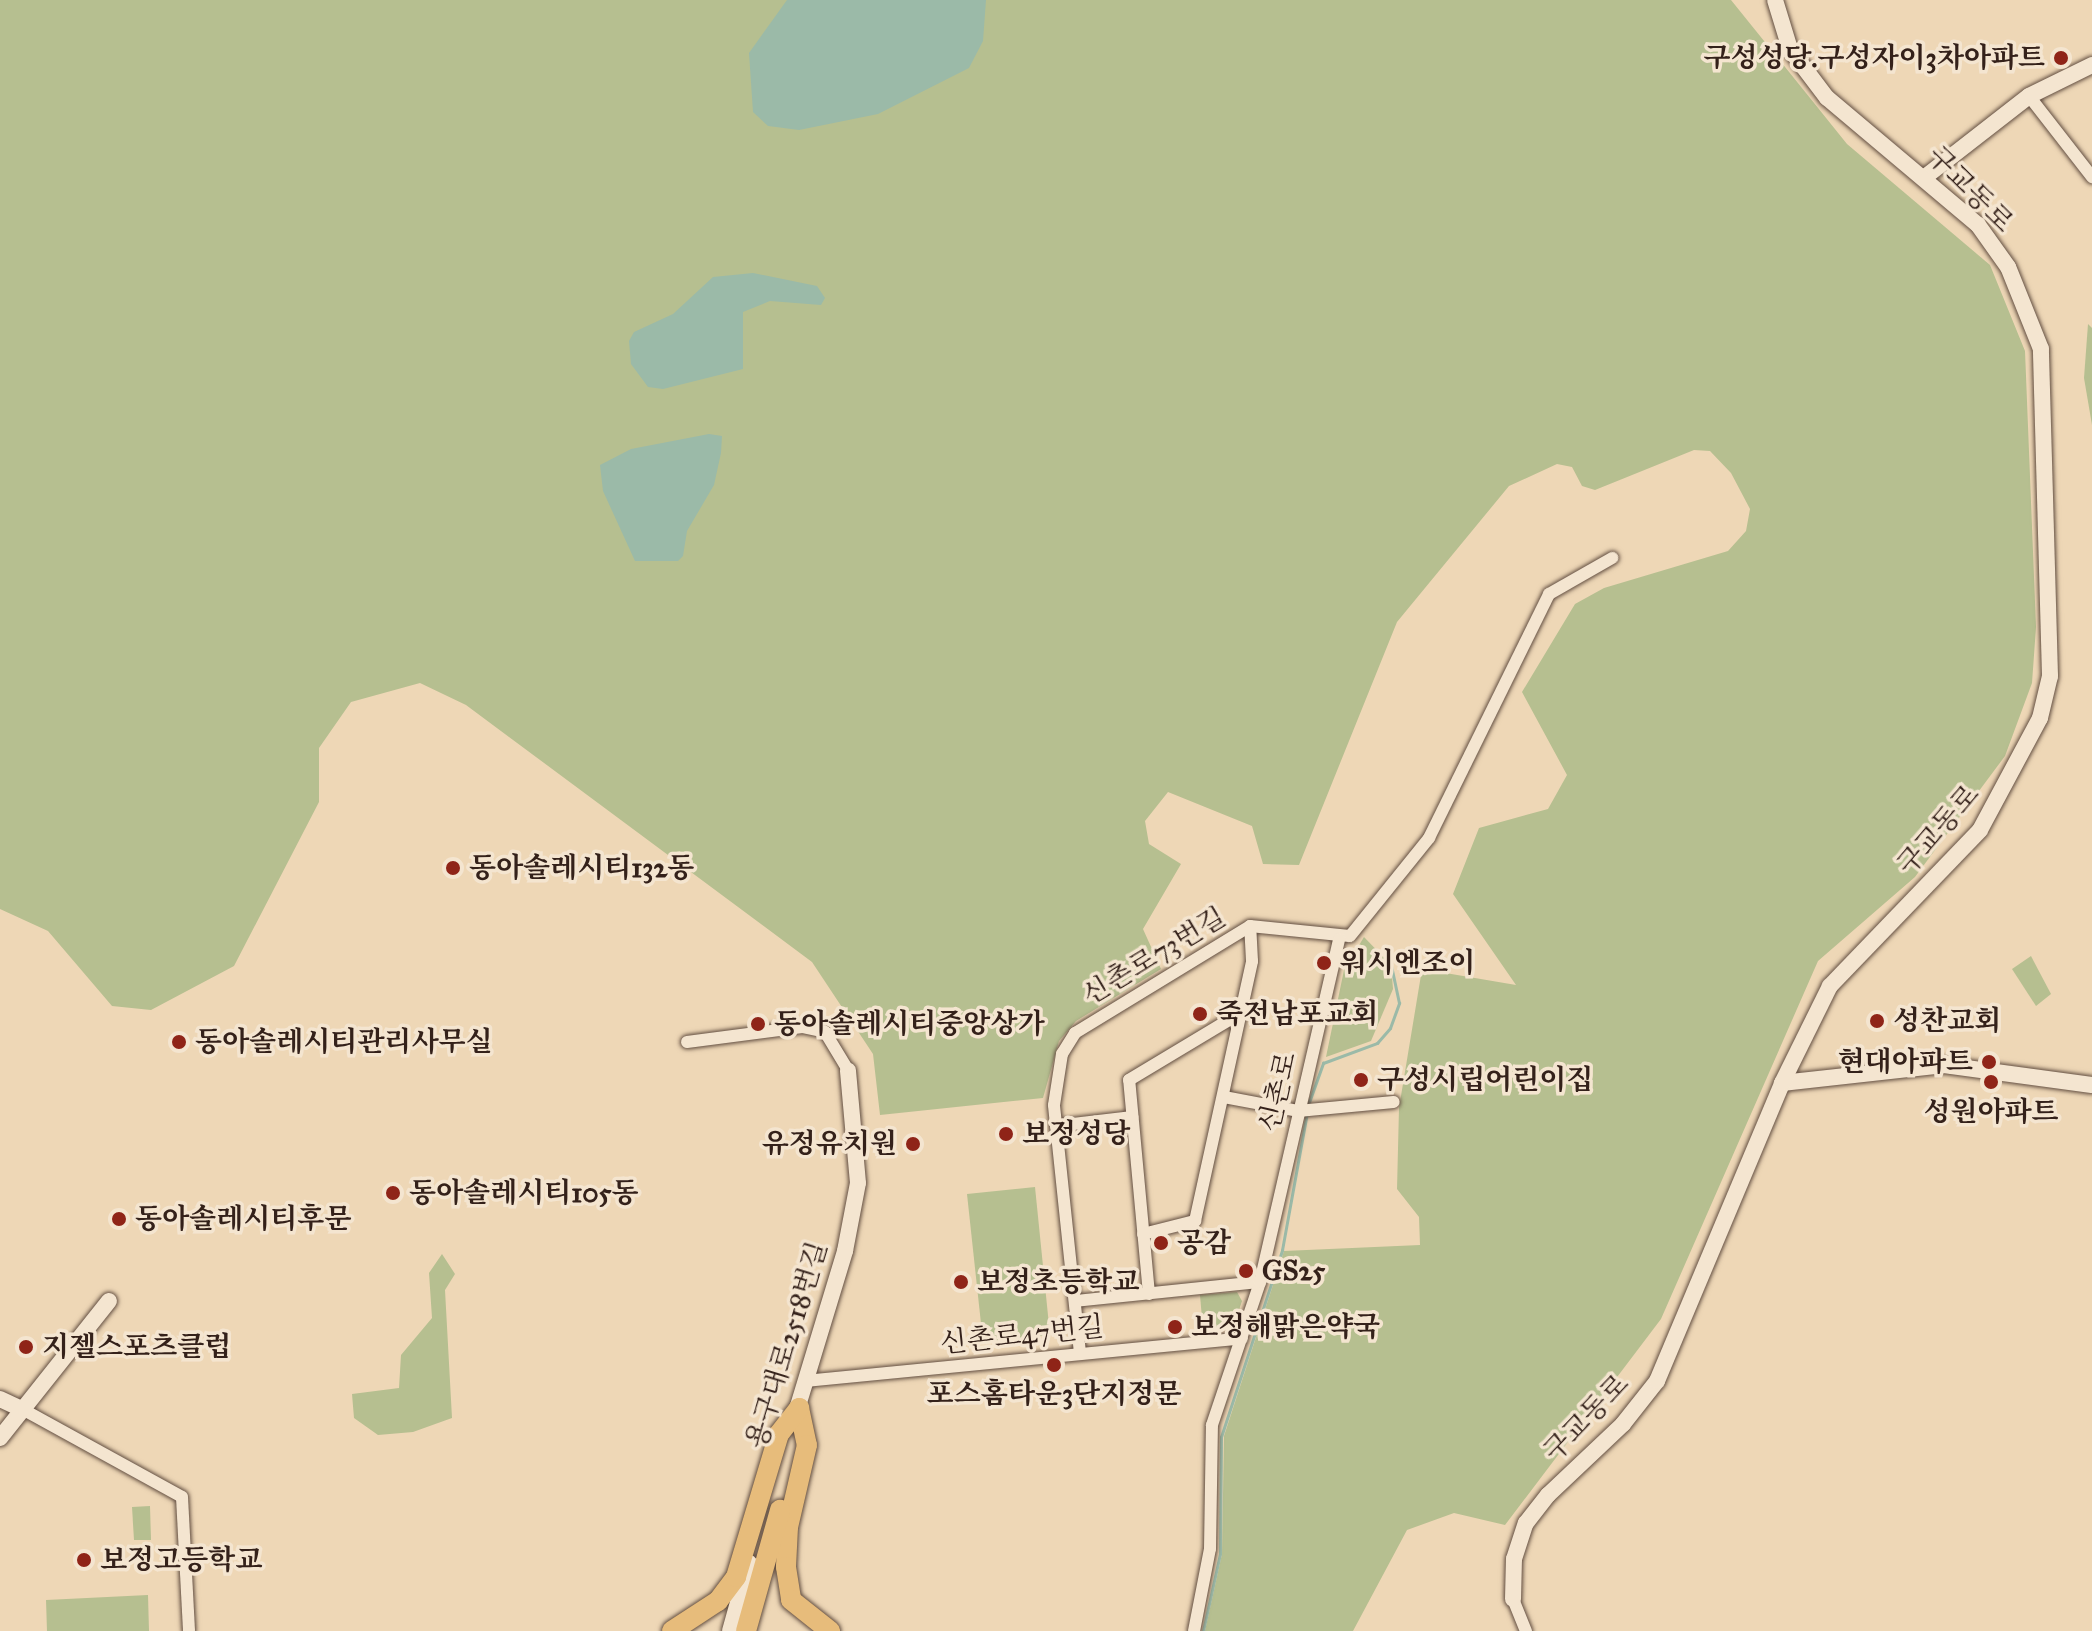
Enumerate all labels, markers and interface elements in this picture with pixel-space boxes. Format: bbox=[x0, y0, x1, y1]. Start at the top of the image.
place label: 구성성당.구성자이3차아파트 bbox=[1703, 41, 2045, 75]
marker: 구성성당.구성자이3차아파트 bbox=[2052, 49, 2070, 67]
street label: 구교동로 bbox=[1920, 139, 2020, 239]
street label: 구교동로 bbox=[1890, 778, 1986, 882]
place label: 동아솔레시티132동 bbox=[469, 851, 694, 885]
marker: 동아솔레시티132동 bbox=[444, 859, 462, 877]
street label: 신촌로73번길 bbox=[1076, 900, 1232, 1012]
place label: 워시엔조이 bbox=[1340, 946, 1475, 980]
marker: 워시엔조이 bbox=[1315, 954, 1333, 972]
place label: 죽전남포교회 bbox=[1216, 997, 1378, 1031]
place label: 성찬교회 bbox=[1893, 1004, 2001, 1038]
marker: 죽전남포교회 bbox=[1191, 1005, 1209, 1023]
place label: 동아솔레시티중앙상가 bbox=[774, 1007, 1044, 1041]
marker: 성찬교회 bbox=[1868, 1012, 1886, 1030]
marker: 동아솔레시티중앙상가 bbox=[749, 1015, 767, 1033]
place label: 동아솔레시티관리사무실 bbox=[195, 1025, 493, 1059]
marker: 동아솔레시티관리사무실 bbox=[170, 1033, 188, 1051]
place label: 현대아파트 bbox=[1838, 1045, 1973, 1079]
street label: 신촌로 bbox=[1253, 1049, 1303, 1135]
marker: 현대아파트 bbox=[1980, 1053, 1998, 1071]
place label: 구성시립어린이집 bbox=[1377, 1063, 1593, 1097]
marker: 구성시립어린이집 bbox=[1352, 1071, 1370, 1089]
marker: 성원아파트 bbox=[1982, 1073, 2000, 1091]
place label: 성원아파트 bbox=[1923, 1095, 2059, 1129]
place label: 보정성당 bbox=[1022, 1117, 1130, 1151]
marker: 보정성당 bbox=[997, 1125, 1015, 1143]
place label: 유정유치원 bbox=[762, 1127, 897, 1161]
marker: 유정유치원 bbox=[904, 1135, 922, 1153]
place label: 동아솔레시티105동 bbox=[409, 1176, 639, 1210]
marker: 동아솔레시티105동 bbox=[384, 1184, 402, 1202]
place label: 동아솔레시티후문 bbox=[135, 1202, 351, 1236]
marker: 동아솔레시티후문 bbox=[110, 1210, 128, 1228]
place label: 공감 bbox=[1177, 1226, 1231, 1260]
marker: 공감 bbox=[1152, 1234, 1170, 1252]
street label: 용구대로2518번길 bbox=[740, 1237, 834, 1453]
place label: GS25 bbox=[1262, 1254, 1325, 1288]
marker: GS25 bbox=[1237, 1262, 1255, 1280]
place label: 보정초등학교 bbox=[977, 1265, 1139, 1299]
marker: 보정초등학교 bbox=[952, 1273, 970, 1291]
street label: 신촌로47번길 bbox=[938, 1310, 1106, 1360]
place label: 보정해맑은약국 bbox=[1191, 1310, 1380, 1344]
marker: 보정해맑은약국 bbox=[1166, 1318, 1184, 1336]
place label: 지젤스포츠클럽 bbox=[42, 1330, 231, 1364]
marker: 지젤스포츠클럽 bbox=[17, 1338, 35, 1356]
marker: 포스홈타운3단지정문 bbox=[1045, 1356, 1063, 1374]
street label: 구교동로 bbox=[1536, 1367, 1636, 1469]
place label: 포스홈타운3단지정문 bbox=[927, 1377, 1181, 1411]
place label: 보정고등학교 bbox=[100, 1543, 262, 1577]
marker: 보정고등학교 bbox=[75, 1551, 93, 1569]

